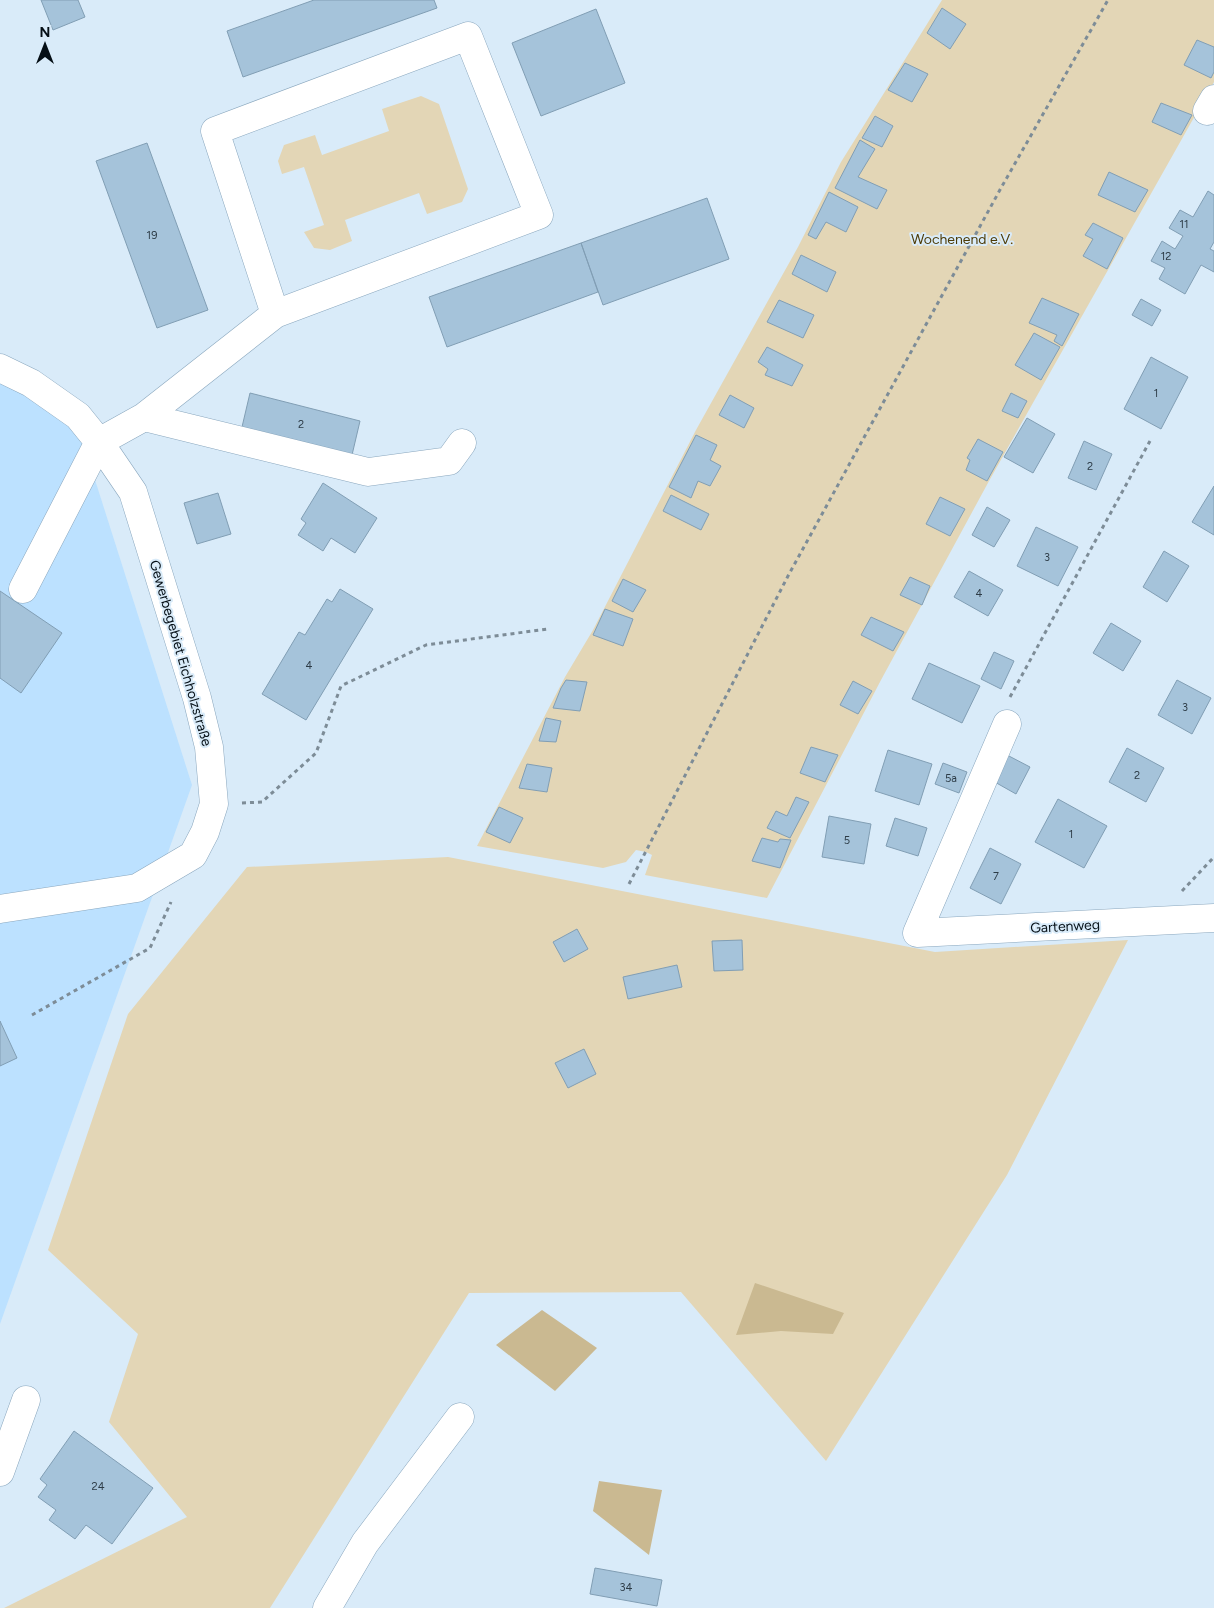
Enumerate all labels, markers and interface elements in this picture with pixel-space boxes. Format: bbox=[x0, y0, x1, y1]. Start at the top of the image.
north arrow bbox=[20, 20, 70, 70]
text: N bbox=[40, 24, 50, 41]
house number: 11 bbox=[1179, 218, 1189, 231]
house number: 19 bbox=[147, 229, 157, 242]
park label: Wochenend e.V. bbox=[911, 231, 1013, 248]
house number: 12 bbox=[1161, 250, 1171, 263]
house number: 1 bbox=[1154, 387, 1158, 400]
house number: 2 bbox=[298, 418, 304, 431]
house number: 2 bbox=[1087, 460, 1093, 473]
house number: 3 bbox=[1044, 551, 1050, 564]
street label: Gewerbegebiet Eichholzstraße bbox=[146, 558, 215, 749]
house number: 4 bbox=[976, 587, 983, 600]
house number: 4 bbox=[306, 659, 313, 672]
house number: 3 bbox=[1182, 701, 1188, 714]
house number: 2 bbox=[1134, 769, 1140, 782]
house number: 5a bbox=[945, 772, 957, 785]
house number: 1 bbox=[1069, 828, 1073, 841]
house number: 5 bbox=[844, 834, 850, 847]
house number: 7 bbox=[993, 870, 999, 883]
street label: Gartenweg bbox=[1030, 916, 1100, 937]
house number: 24 bbox=[92, 1480, 105, 1493]
house number: 34 bbox=[620, 1581, 633, 1594]

